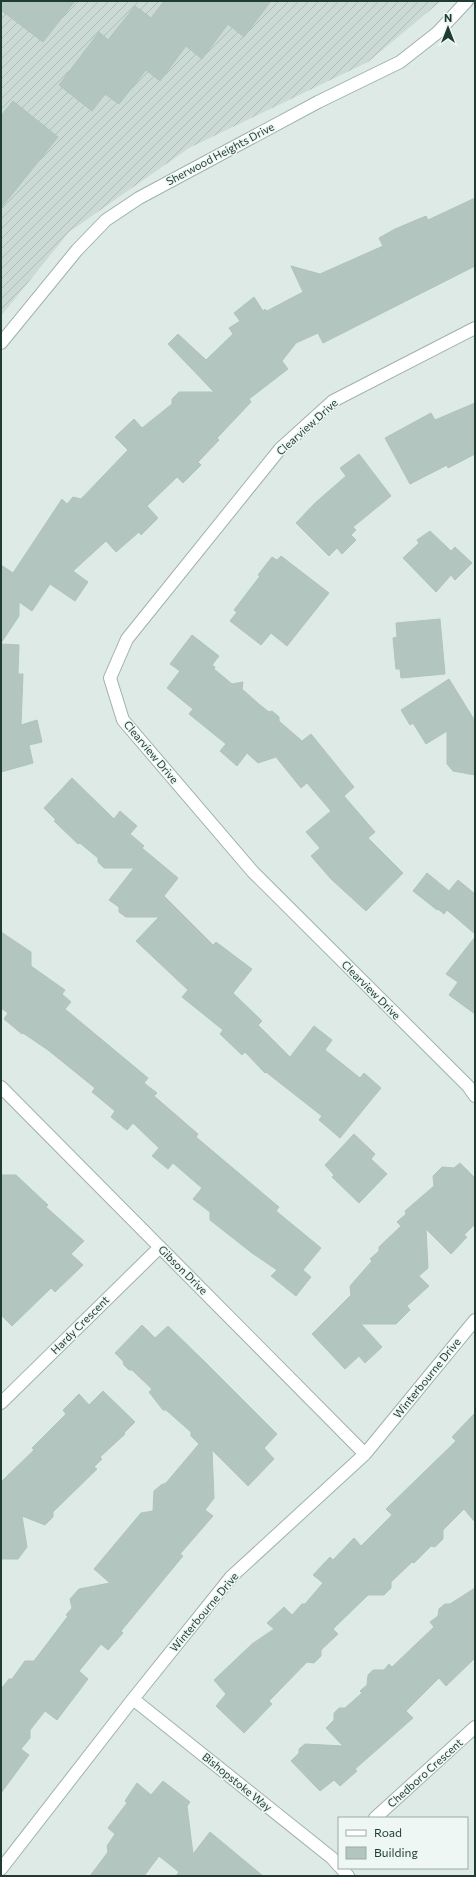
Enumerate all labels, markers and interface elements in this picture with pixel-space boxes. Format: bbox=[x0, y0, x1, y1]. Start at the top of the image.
north arrow bbox=[428, 8, 468, 48]
text: N bbox=[444, 11, 452, 24]
street label: Sherwood Heights Drive bbox=[164, 119, 276, 188]
street label: Clearview Drive bbox=[273, 396, 340, 458]
street label: Clearview Drive bbox=[121, 718, 182, 786]
street label: Clearview Drive bbox=[339, 958, 404, 1022]
street label: Gibson Drive bbox=[156, 1242, 211, 1297]
street label: Hardy Crescent bbox=[48, 1292, 112, 1356]
street label: Winterbourne Drive bbox=[390, 1335, 463, 1420]
street label: Winterbourne Drive bbox=[167, 1569, 241, 1654]
street label: Chedboro Crescent bbox=[384, 1735, 465, 1810]
street label: Bishopstoke Way bbox=[200, 1750, 275, 1814]
legend bbox=[338, 1817, 468, 1869]
text: Road bbox=[374, 1825, 402, 1839]
text: Building bbox=[374, 1845, 418, 1859]

